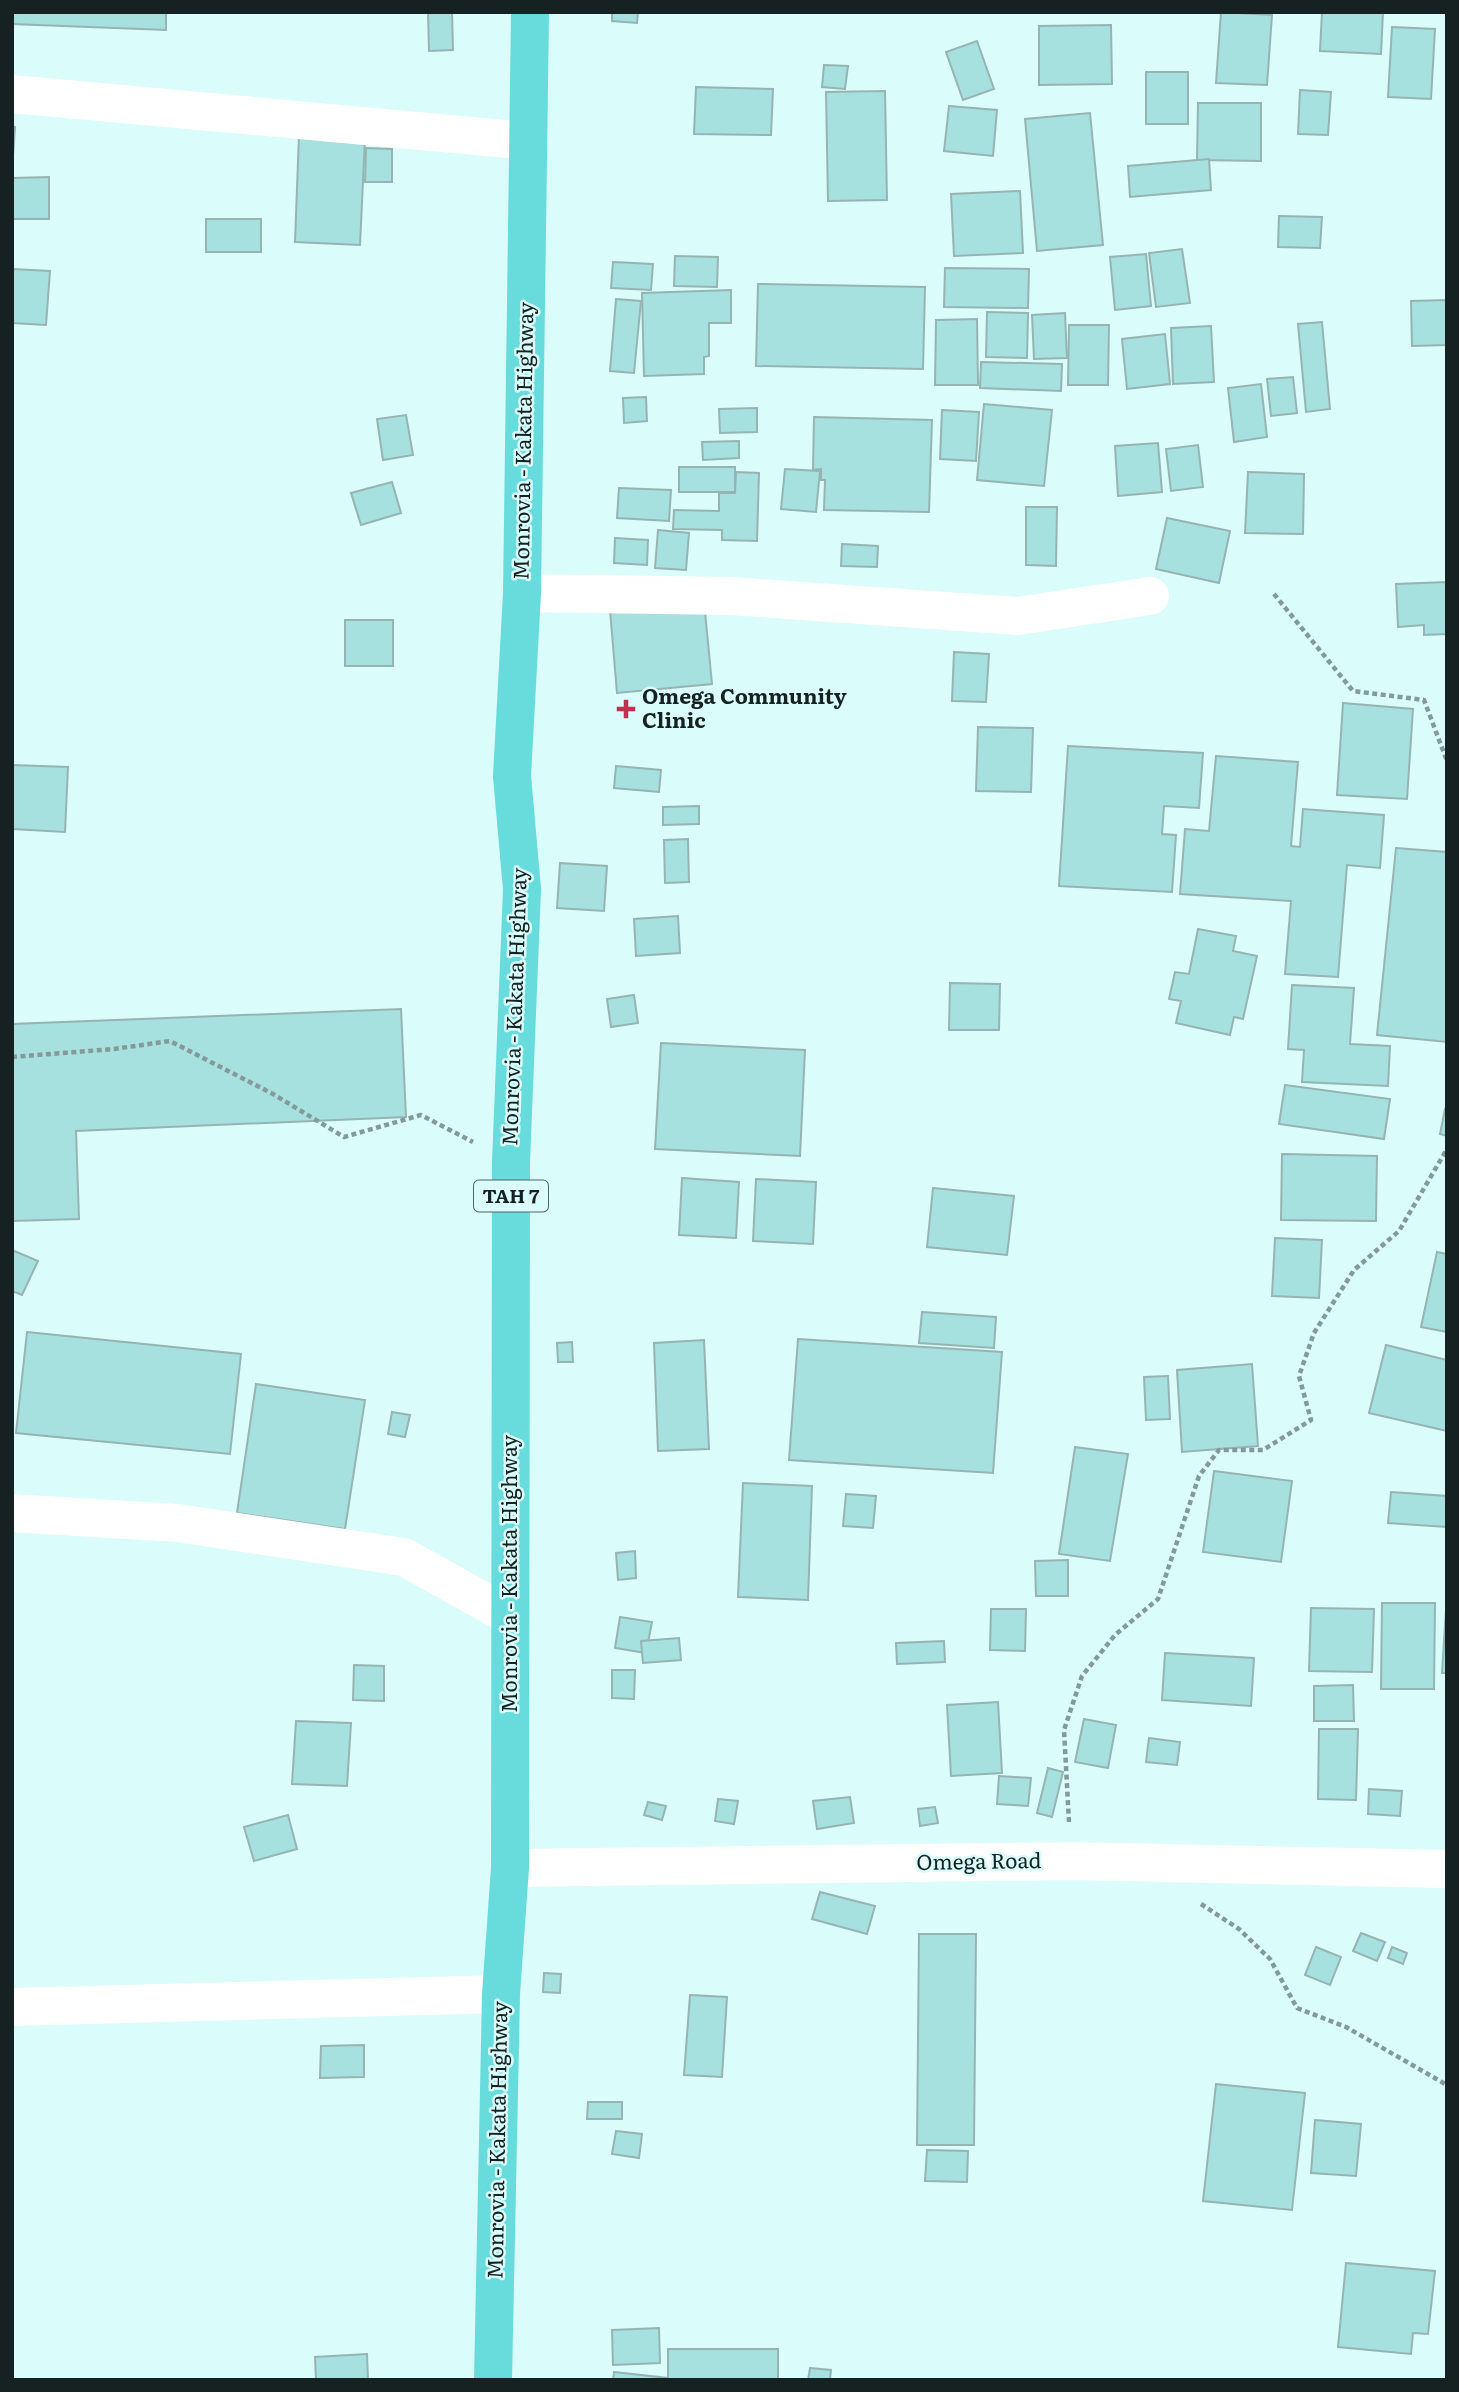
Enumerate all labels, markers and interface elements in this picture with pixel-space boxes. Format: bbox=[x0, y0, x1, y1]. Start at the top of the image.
street label: Monrovia - Kakata Highway bbox=[504, 301, 539, 580]
place label: Omega Community Clinic bbox=[642, 679, 847, 734]
marker: Omega Community Clinic bbox=[616, 699, 636, 719]
street label: Monrovia - Kakata Highway bbox=[492, 866, 533, 1146]
road number: TAH 7 bbox=[474, 1180, 548, 1212]
street label: Monrovia - Kakata Highway bbox=[492, 1434, 523, 1713]
street label: Omega Road bbox=[916, 1843, 1042, 1876]
street label: Monrovia - Kakata Highway bbox=[478, 2000, 513, 2279]

